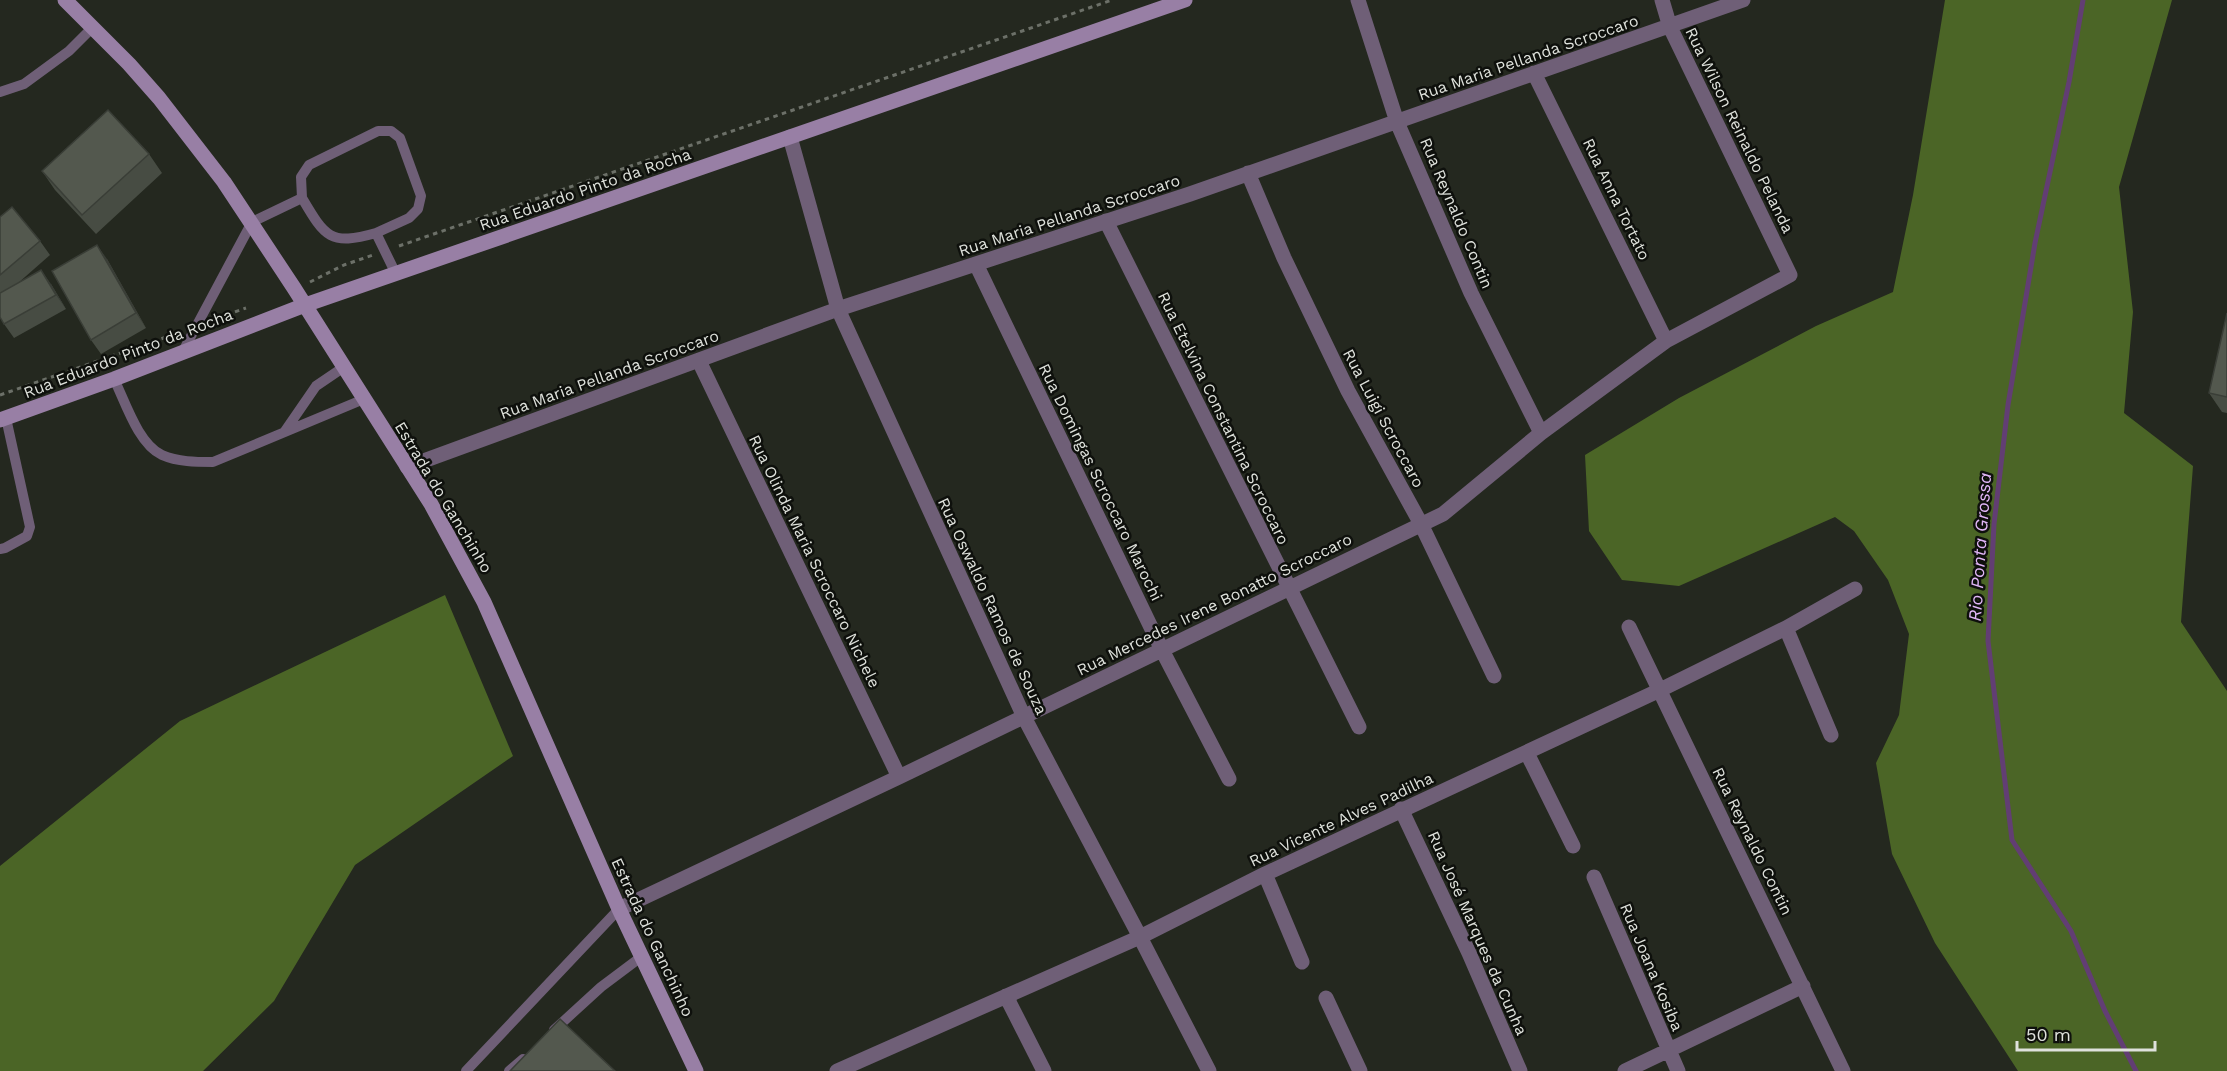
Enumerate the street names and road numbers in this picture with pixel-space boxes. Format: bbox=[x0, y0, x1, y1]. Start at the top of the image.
street label: Rua Maria Pellanda Scroccaro bbox=[1416, 11, 1641, 104]
street label: Rua Wilson Reinaldo Pelanda bbox=[1681, 24, 1798, 236]
street label: Rua Reynaldo Contin bbox=[1416, 135, 1497, 292]
street label: Rua Anna Tortato bbox=[1579, 135, 1654, 263]
street label: Rua Eduardo Pinto da Rocha bbox=[477, 144, 693, 235]
street label: Rua Maria Pellanda Scroccaro bbox=[956, 171, 1182, 260]
street label: Rua Etelvina Constantina Scroccaro bbox=[1154, 289, 1293, 548]
street label: Rua Eduardo Pinto da Rocha bbox=[21, 305, 235, 402]
street label: Rua Maria Pellanda Scroccaro bbox=[497, 326, 721, 423]
street label: Rua Luigi Scroccaro bbox=[1339, 346, 1428, 491]
street label: Rua Domingas Scroccaro Marochi bbox=[1035, 361, 1166, 604]
street label: Estrada do Ganchinho bbox=[391, 418, 496, 576]
street label: Rua Olinda Maria Scroccaro Nichele bbox=[745, 432, 884, 691]
street label: Rua Oswaldo Ramos de Souza bbox=[934, 495, 1051, 718]
street label: Rua Mercedes Irene Bonatto Scroccaro bbox=[1074, 529, 1355, 680]
street label: Rua Reynaldo Contin bbox=[1708, 764, 1797, 918]
street label: Rua Vicente Alves Padilha bbox=[1246, 768, 1436, 871]
street label: Rua José Marques da Cunha bbox=[1424, 828, 1531, 1038]
street label: Estrada do Ganchinho bbox=[607, 855, 698, 1020]
street label: Rua Joana Kosiba bbox=[1616, 900, 1687, 1034]

